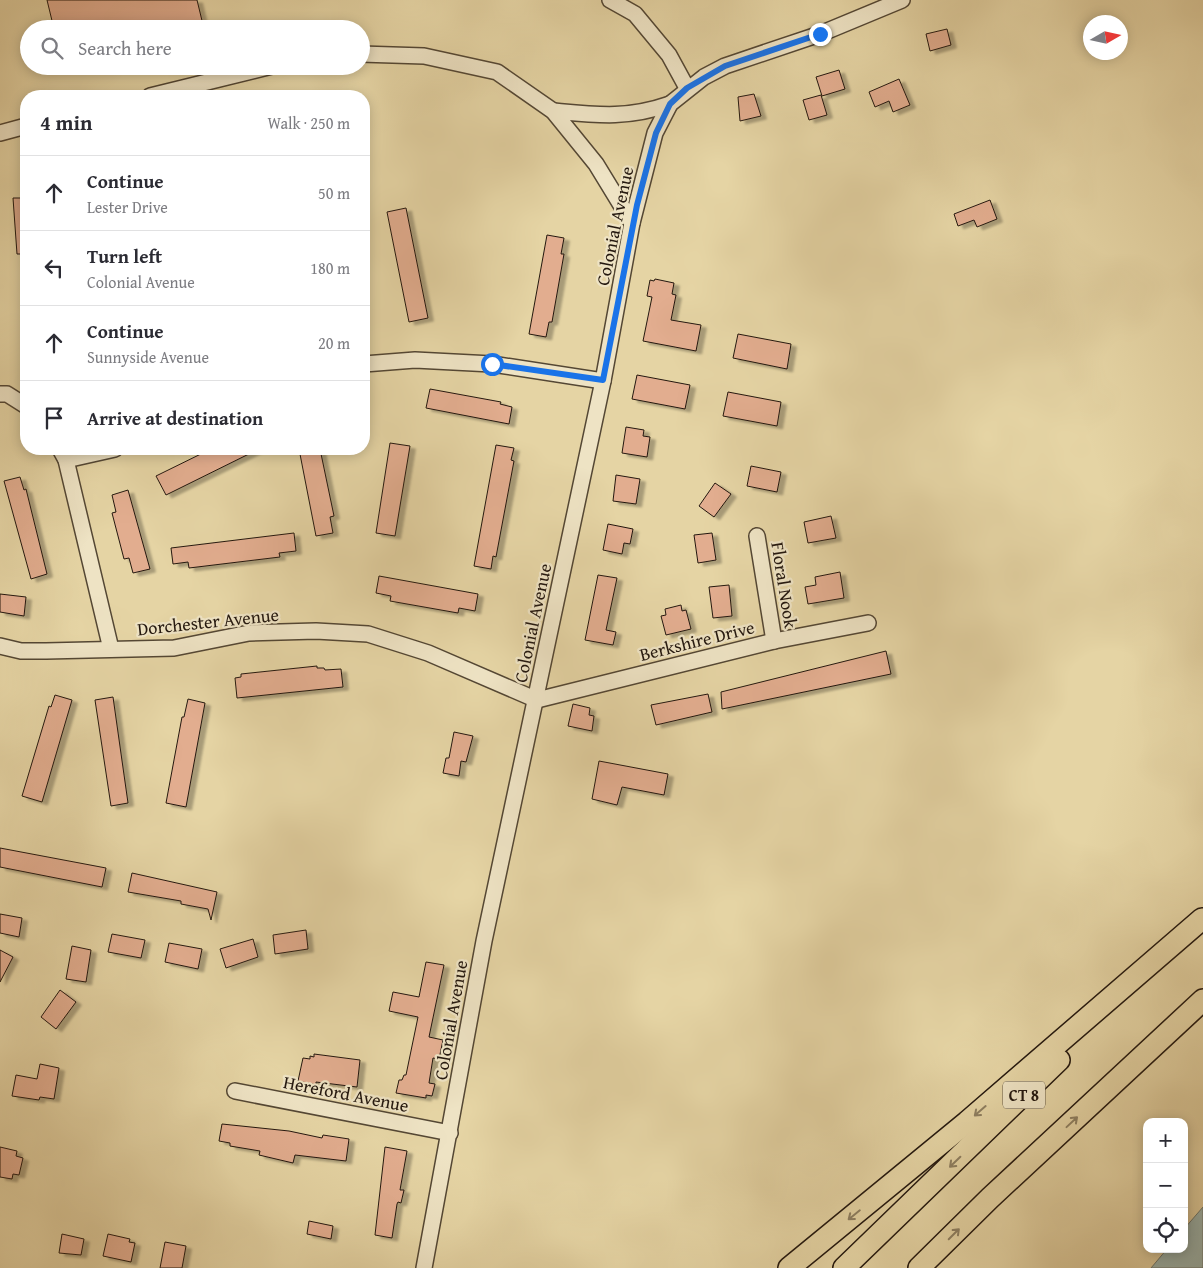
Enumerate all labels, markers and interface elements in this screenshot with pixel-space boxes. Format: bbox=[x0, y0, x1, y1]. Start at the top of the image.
north arrow bbox=[1083, 15, 1128, 60]
search box bbox=[20, 20, 370, 75]
route end bbox=[809, 23, 832, 46]
icon: search bbox=[38, 34, 66, 62]
text: Search here bbox=[78, 34, 172, 62]
text: 4 min bbox=[40, 107, 92, 138]
text: Walk · 250 m bbox=[267, 111, 350, 135]
street label: Colonial Avenue bbox=[589, 164, 640, 288]
text: Continue bbox=[87, 167, 164, 195]
icon: ahead bbox=[40, 179, 68, 207]
text: 50 m bbox=[318, 181, 350, 205]
text: Lester Drive bbox=[87, 195, 168, 219]
text: Turn left bbox=[87, 242, 162, 270]
icon: left bbox=[40, 254, 68, 282]
text: 180 m bbox=[310, 256, 350, 280]
text: Colonial Avenue bbox=[87, 270, 195, 294]
text: Continue bbox=[87, 317, 164, 345]
icon: ahead bbox=[40, 329, 68, 357]
text: 20 m bbox=[318, 331, 350, 355]
text: Sunnyside Avenue bbox=[87, 345, 209, 369]
route start bbox=[481, 353, 504, 376]
icon: arrive bbox=[40, 404, 68, 432]
text: Arrive at destination bbox=[87, 404, 263, 432]
street label: Floral Nook bbox=[764, 540, 805, 631]
street label: Colonial Avenue bbox=[507, 561, 558, 685]
street label: Dorchester Avenue bbox=[136, 601, 280, 642]
street label: Berkshire Drive bbox=[637, 613, 757, 668]
street label: Colonial Avenue bbox=[427, 958, 474, 1082]
street label: Hereford Avenue bbox=[281, 1068, 411, 1119]
road number: CT 8 bbox=[1003, 1082, 1045, 1108]
one-way arrow bbox=[973, 1106, 986, 1117]
one-way arrow bbox=[1066, 1116, 1078, 1128]
map controls bbox=[1143, 1118, 1188, 1253]
button: + bbox=[1143, 1118, 1188, 1163]
one-way arrow bbox=[949, 1156, 962, 1168]
button: − bbox=[1143, 1163, 1188, 1208]
button: locate bbox=[1143, 1208, 1188, 1253]
one-way arrow bbox=[848, 1209, 861, 1220]
one-way arrow bbox=[948, 1228, 960, 1240]

